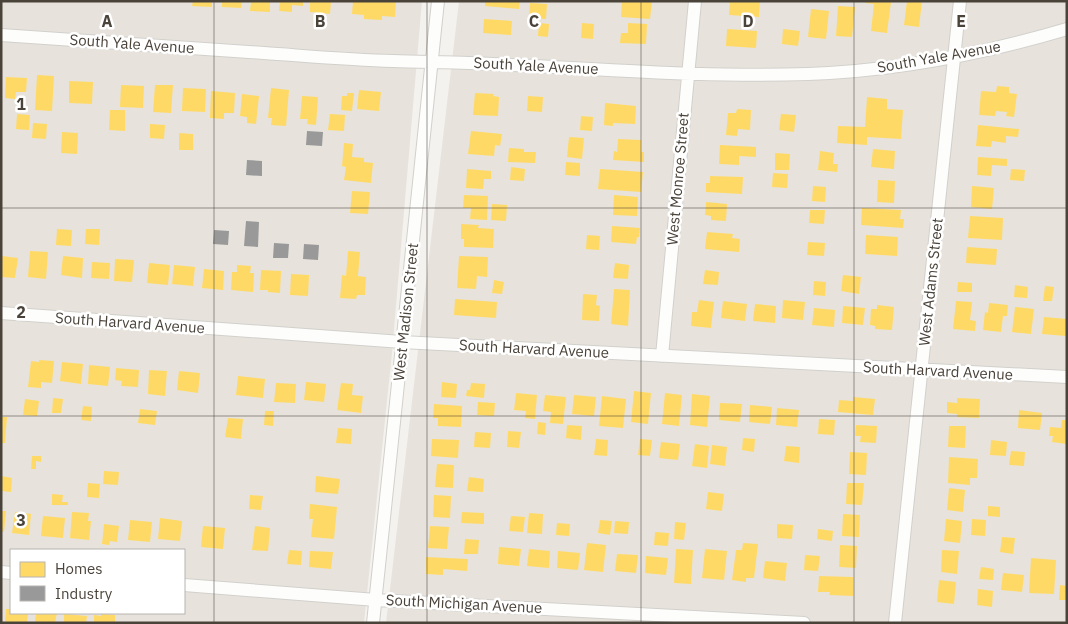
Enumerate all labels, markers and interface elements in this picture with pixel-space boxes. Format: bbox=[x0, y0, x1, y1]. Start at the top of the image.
text: A bbox=[102, 11, 113, 31]
text: B bbox=[315, 11, 326, 31]
text: C bbox=[529, 11, 539, 31]
text: D bbox=[742, 11, 754, 31]
text: E bbox=[956, 11, 966, 31]
street label: South Yale Avenue bbox=[69, 30, 195, 57]
street label: South Yale Avenue bbox=[876, 36, 1002, 77]
street label: South Yale Avenue bbox=[473, 53, 599, 78]
text: 1 bbox=[16, 94, 26, 114]
street label: West Monroe Street bbox=[662, 112, 693, 246]
street label: West Adams Street bbox=[914, 217, 947, 347]
street label: West Madison Street bbox=[389, 242, 422, 382]
text: 2 bbox=[16, 302, 26, 322]
street label: South Harvard Avenue bbox=[54, 308, 206, 337]
street label: South Harvard Avenue bbox=[459, 335, 610, 362]
street label: South Harvard Avenue bbox=[863, 357, 1014, 384]
text: 3 bbox=[16, 510, 26, 530]
legend bbox=[10, 549, 185, 614]
text: Homes bbox=[55, 559, 103, 578]
text: Industry bbox=[55, 584, 113, 603]
street label: South Michigan Avenue bbox=[385, 590, 543, 617]

